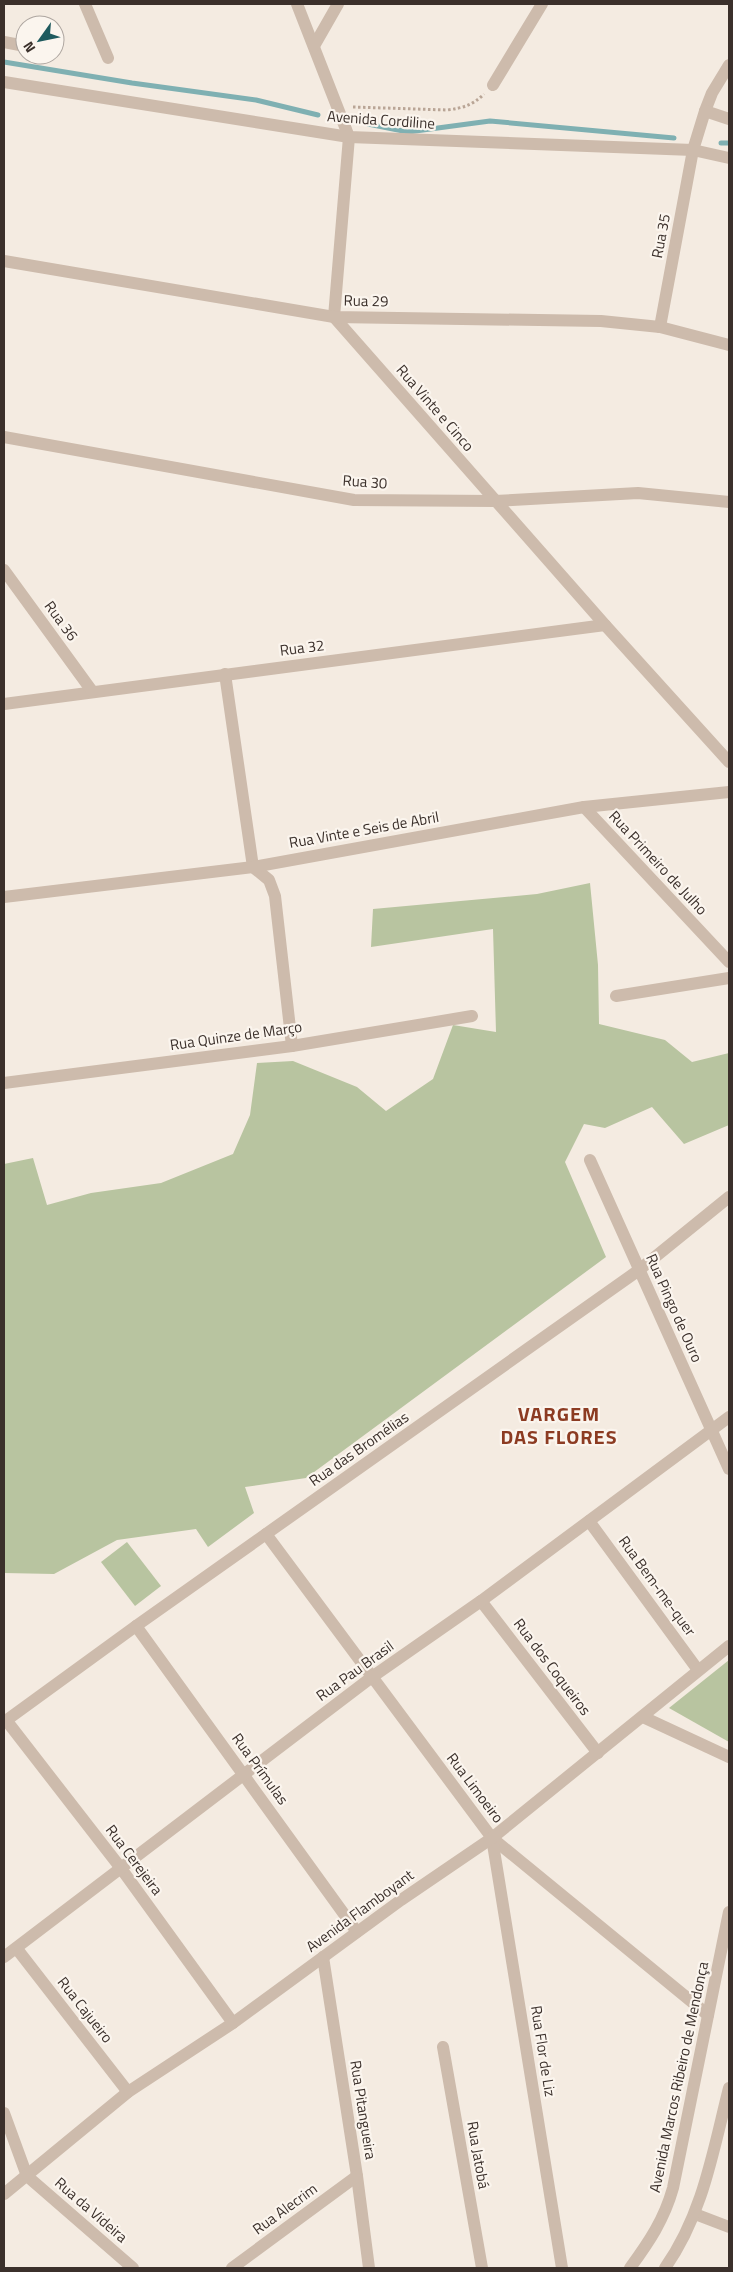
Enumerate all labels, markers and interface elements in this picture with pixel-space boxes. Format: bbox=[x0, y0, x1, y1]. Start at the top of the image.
north arrow bbox=[15, 15, 65, 65]
text: N bbox=[17, 38, 40, 57]
street label: Avenida Cordiline bbox=[326, 104, 436, 135]
street label: Rua 35 bbox=[645, 212, 676, 260]
street label: Rua 29 bbox=[343, 289, 389, 312]
street label: Rua Vinte e Cinco bbox=[391, 359, 480, 456]
street label: Rua 30 bbox=[342, 468, 388, 495]
street label: Rua 36 bbox=[39, 596, 84, 646]
street label: Rua 32 bbox=[278, 633, 326, 662]
street label: Rua Vinte e Seis de Abril bbox=[287, 805, 441, 854]
street label: Rua Primeiro de Julho bbox=[604, 805, 713, 920]
street label: Rua Quinze de Março bbox=[168, 1015, 304, 1056]
street label: Rua Pingo de Ouro bbox=[640, 1250, 709, 1366]
district label: VARGEM DAS FLORES bbox=[500, 1398, 618, 1452]
street label: Rua das Bromélias bbox=[304, 1406, 413, 1492]
street label: Rua Bem-me-quer bbox=[613, 1531, 702, 1641]
street label: Rua dos Coqueiros bbox=[508, 1613, 597, 1720]
street label: Rua Pau Brasil bbox=[311, 1634, 398, 1707]
street label: Rua Prímulas bbox=[226, 1728, 294, 1809]
street label: Rua Limoeiro bbox=[441, 1748, 510, 1828]
street label: Rua Cerejeira bbox=[100, 1820, 169, 1900]
street label: Avenida Flamboyant bbox=[301, 1863, 419, 1958]
street label: Avenida Marcos Ribeiro de Mendonça bbox=[643, 1959, 714, 2195]
street label: Rua Cajueiro bbox=[52, 1972, 119, 2048]
street label: Rua Flor de Liz bbox=[525, 2004, 562, 2098]
street label: Rua Pitangueira bbox=[344, 2059, 383, 2162]
street label: Rua Jatobá bbox=[461, 2119, 496, 2191]
street label: Rua da Videira bbox=[50, 2171, 133, 2248]
street label: Rua Alecrim bbox=[247, 2177, 322, 2240]

